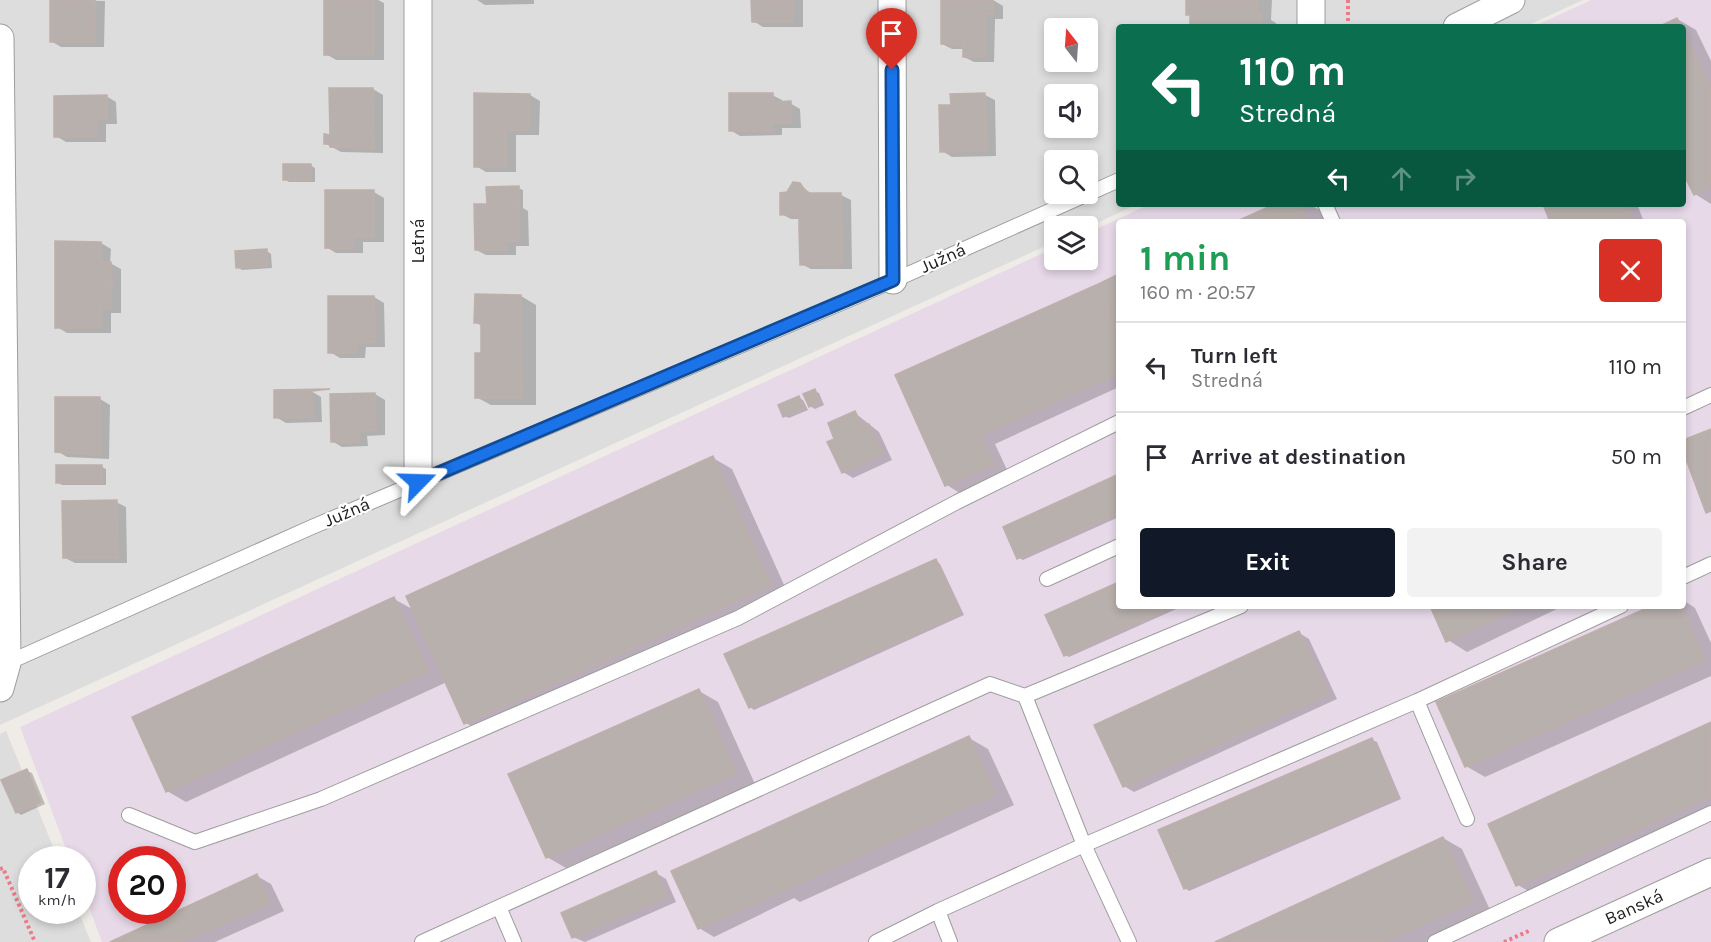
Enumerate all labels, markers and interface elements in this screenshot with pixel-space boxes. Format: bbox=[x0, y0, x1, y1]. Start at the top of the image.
pin bbox=[866, 8, 917, 70]
icon: arrive bbox=[875, 17, 908, 50]
north arrow bbox=[1044, 18, 1098, 72]
map controls bbox=[1044, 18, 1098, 270]
text: 110 m bbox=[1239, 46, 1346, 96]
icon: left bbox=[1140, 48, 1218, 126]
button: sound bbox=[1044, 84, 1098, 138]
text: Stredná bbox=[1239, 97, 1336, 129]
button: search bbox=[1044, 150, 1098, 204]
icon: left bbox=[1322, 162, 1355, 195]
icon: ahead bbox=[1385, 162, 1418, 195]
icon: right bbox=[1448, 162, 1481, 195]
button: layers bbox=[1044, 216, 1098, 270]
street label: Letná bbox=[407, 218, 429, 264]
text: 1 min bbox=[1140, 237, 1230, 279]
street label: Južná bbox=[917, 238, 969, 278]
button: close bbox=[1599, 239, 1662, 302]
text: 160 m · 20:57 bbox=[1140, 281, 1255, 304]
text: Turn left bbox=[1191, 343, 1278, 369]
icon: left bbox=[1140, 351, 1173, 384]
text: 110 m bbox=[1609, 354, 1662, 380]
text: Stredná bbox=[1191, 369, 1263, 392]
icon: arrive bbox=[1140, 441, 1173, 474]
text: Arrive at destination bbox=[1191, 444, 1406, 470]
text: 50 m bbox=[1611, 444, 1662, 470]
position arrow bbox=[386, 450, 450, 514]
street label: Južná bbox=[321, 493, 373, 531]
button: Exit bbox=[1140, 528, 1395, 597]
button: Share bbox=[1407, 528, 1662, 597]
speed limit sign: 20 bbox=[108, 846, 186, 924]
text: 17 bbox=[44, 860, 70, 896]
street label: Banská bbox=[1601, 884, 1667, 930]
text: km/h bbox=[38, 891, 76, 909]

